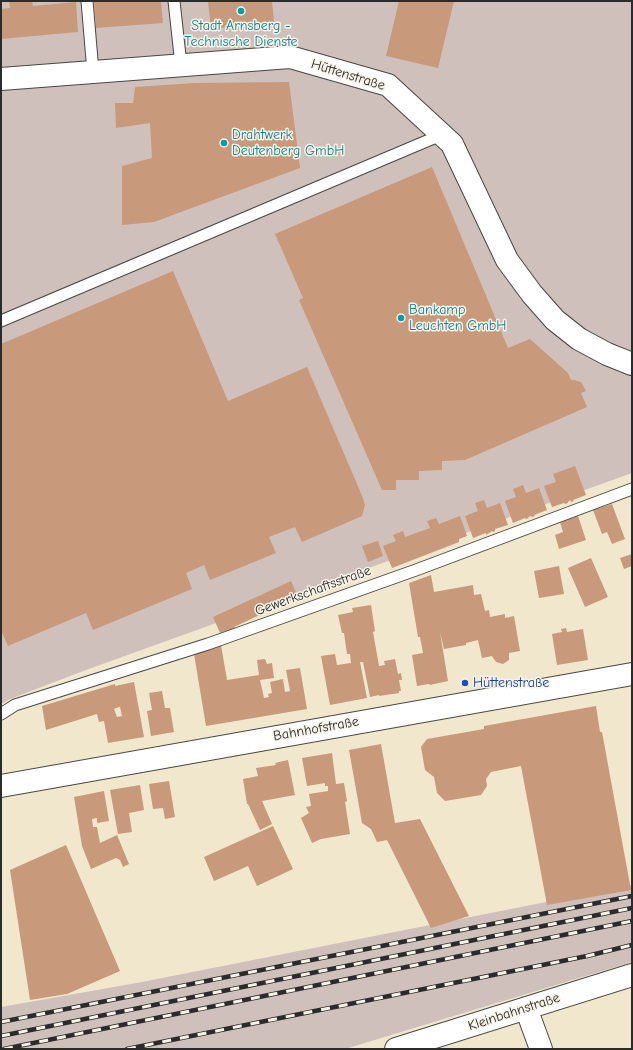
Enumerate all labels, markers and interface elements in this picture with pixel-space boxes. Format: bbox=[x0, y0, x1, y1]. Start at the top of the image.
marker: Stadt Arnsberg - Technische Dienste bbox=[236, 6, 246, 16]
place label: Stadt Arnsberg - Technische Dienste bbox=[184, 18, 298, 50]
street label: Hüttenstraße bbox=[309, 56, 387, 94]
place label: Drahtwerk Deutenberg GmbH bbox=[232, 127, 344, 160]
marker: Drahtwerk Deutenberg GmbH bbox=[219, 138, 229, 148]
place label: Bankamp Leuchten GmbH bbox=[409, 302, 506, 334]
marker: Bankamp Leuchten GmbH bbox=[396, 313, 406, 323]
street label: Gewerkschaftsstraße bbox=[253, 562, 373, 620]
place label: Hüttenstraße bbox=[473, 675, 549, 691]
marker: Hüttenstraße bbox=[460, 678, 470, 688]
street label: Bahnhofstraße bbox=[272, 713, 360, 745]
street label: Kleinbahnstraße bbox=[466, 989, 562, 1035]

